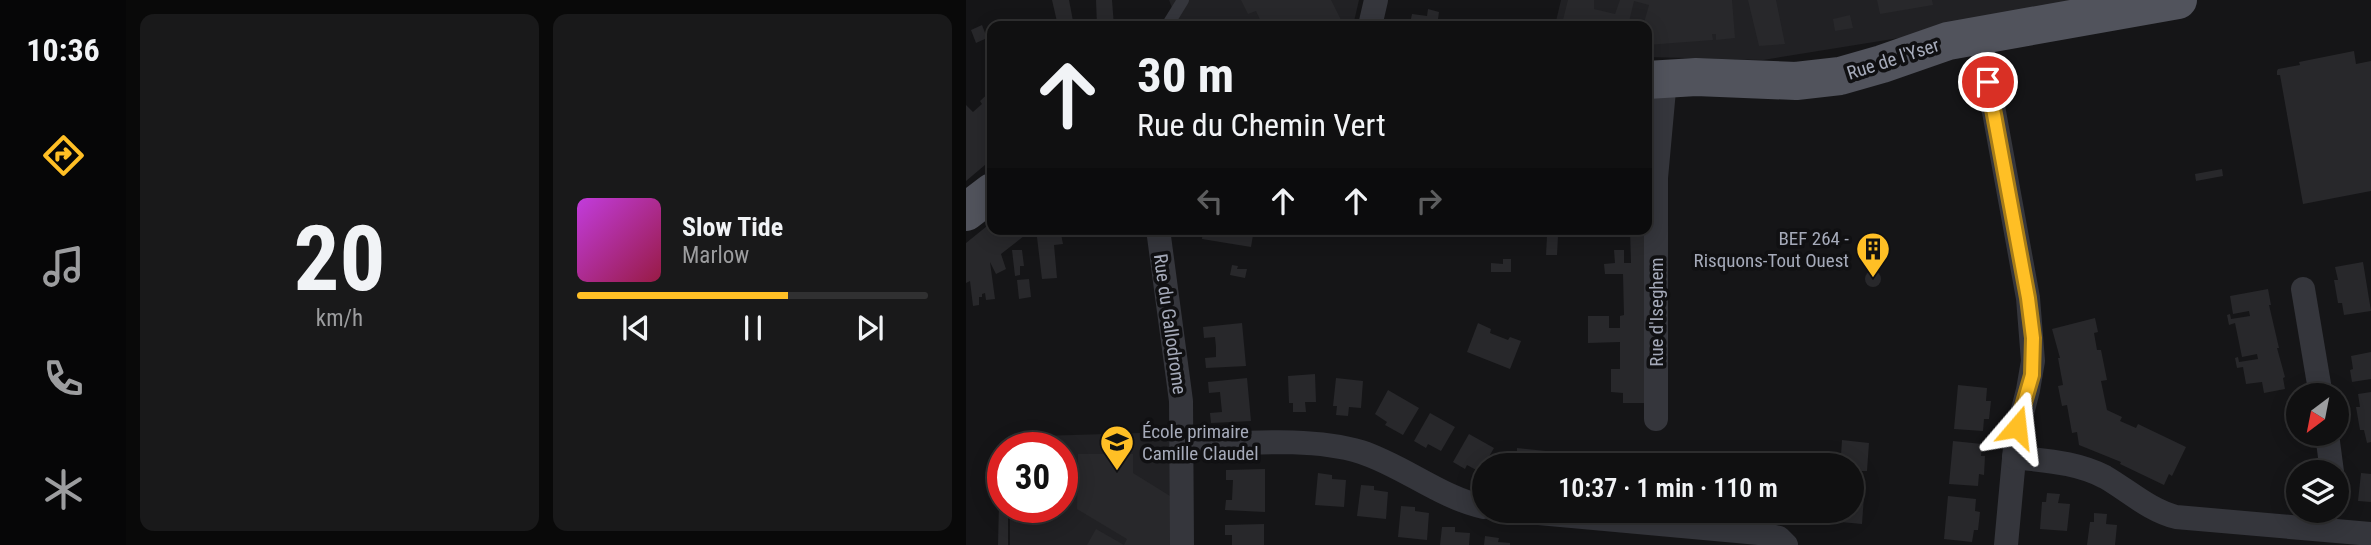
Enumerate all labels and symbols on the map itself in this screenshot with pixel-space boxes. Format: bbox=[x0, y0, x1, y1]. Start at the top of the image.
street label: Rue de l'Yser bbox=[1844, 33, 1942, 85]
pin bbox=[1958, 52, 2018, 112]
place label: BEF 264 - Risquons-Tout Ouest bbox=[1694, 227, 1849, 272]
building icon: BEF 264 - Risquons-Tout Ouest bbox=[1854, 230, 1892, 279]
street label: Rue du Gallodrome bbox=[1149, 252, 1191, 396]
street label: Rue d'Iseghem bbox=[1645, 257, 1668, 367]
north arrow bbox=[2286, 383, 2348, 446]
position arrow bbox=[1980, 390, 2054, 464]
place label: École primaire Camille Claudel bbox=[1142, 420, 1259, 465]
school or university icon: École primaire Camille Claudel bbox=[1098, 423, 1136, 472]
speed limit sign: 30 bbox=[987, 432, 1078, 523]

